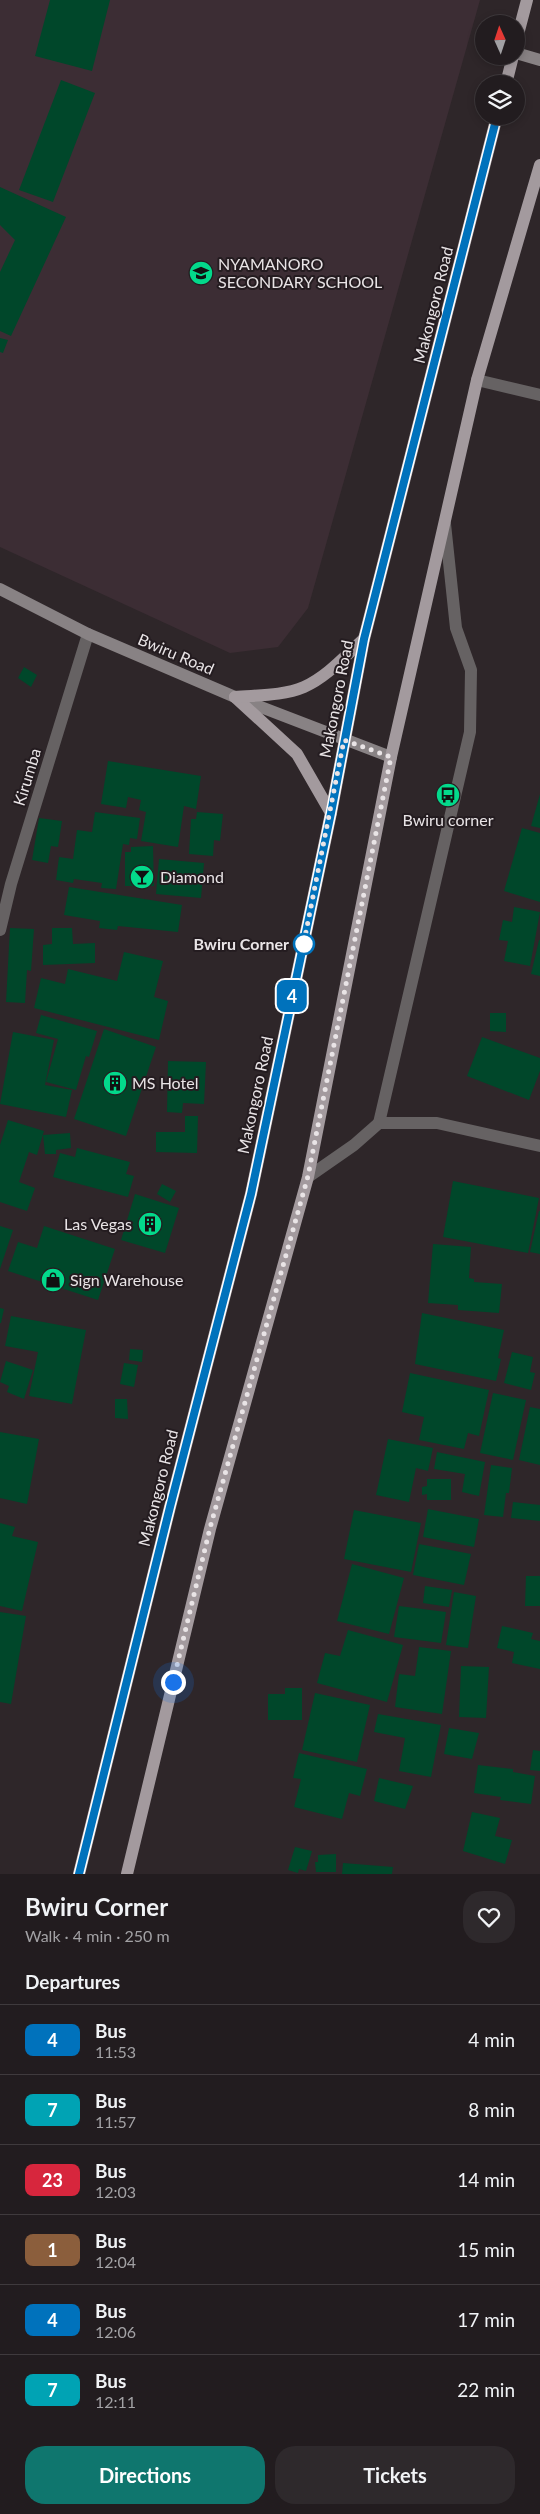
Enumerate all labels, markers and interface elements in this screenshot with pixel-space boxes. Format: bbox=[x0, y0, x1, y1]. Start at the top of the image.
north arrow bbox=[475, 15, 525, 65]
map controls bbox=[475, 15, 525, 125]
button: layers bbox=[475, 75, 525, 125]
street label: Makongoro Road bbox=[409, 245, 456, 365]
place label: NYAMANORO SECONDARY SCHOOL bbox=[218, 254, 382, 291]
school or university icon: NYAMANORO SECONDARY SCHOOL bbox=[188, 260, 214, 286]
street label: Bwiru Road bbox=[135, 629, 217, 678]
street label: Makongoro Road bbox=[315, 638, 356, 759]
street label: Kirumba bbox=[9, 746, 44, 808]
bus stop icon: Bwiru corner bbox=[435, 782, 461, 808]
place label: Bwiru corner bbox=[402, 810, 494, 829]
bar icon: Diamond bbox=[129, 864, 155, 890]
place label: Diamond bbox=[160, 867, 224, 886]
marker: Bwiru Corner bbox=[293, 933, 315, 955]
place label: Bwiru Corner bbox=[194, 934, 289, 953]
line badge: 4 bbox=[276, 980, 308, 1012]
text: 4 bbox=[287, 985, 297, 1007]
street label: Makongoro Road bbox=[233, 1034, 276, 1155]
building icon: MS Hotel bbox=[102, 1070, 128, 1096]
place label: MS Hotel bbox=[132, 1073, 198, 1092]
building icon: Las Vegas bbox=[137, 1211, 163, 1237]
place label: Las Vegas bbox=[64, 1214, 132, 1233]
shop icon: Sign Warehouse bbox=[40, 1267, 66, 1293]
place label: Sign Warehouse bbox=[70, 1270, 183, 1289]
street label: Makongoro Road bbox=[134, 1428, 181, 1548]
your location bbox=[161, 1670, 186, 1695]
button: heart bbox=[463, 1891, 515, 1943]
text: Bwiru Corner bbox=[25, 1892, 168, 1921]
text: Walk · 4 min · 250 m bbox=[25, 1926, 170, 1945]
text: Departures bbox=[25, 1970, 120, 1993]
text: Bus bbox=[95, 2019, 126, 2042]
text: 4 min bbox=[468, 2028, 515, 2051]
text: 4 bbox=[47, 2029, 58, 2051]
text: 11:53 bbox=[95, 2042, 136, 2061]
text: Bus bbox=[95, 2089, 126, 2112]
text: 8 min bbox=[468, 2098, 515, 2121]
text: 7 bbox=[47, 2099, 58, 2121]
text: 11:57 bbox=[95, 2112, 136, 2131]
text: Bus bbox=[95, 2159, 126, 2182]
text: 14 min bbox=[457, 2168, 515, 2191]
text: 23 bbox=[42, 2169, 63, 2191]
text: 12:03 bbox=[95, 2182, 136, 2201]
text: Bus bbox=[95, 2229, 126, 2252]
text: 15 min bbox=[457, 2238, 515, 2261]
text: 1 bbox=[47, 2239, 58, 2261]
text: 12:04 bbox=[95, 2252, 136, 2271]
text: Bus bbox=[95, 2299, 126, 2322]
text: 17 min bbox=[457, 2308, 515, 2331]
text: 4 bbox=[47, 2309, 58, 2331]
text: 12:06 bbox=[95, 2322, 136, 2341]
text: Bus bbox=[95, 2369, 126, 2392]
text: 22 min bbox=[457, 2378, 515, 2401]
text: 7 bbox=[47, 2379, 58, 2401]
text: 12:11 bbox=[95, 2392, 136, 2411]
button: Directions bbox=[25, 2446, 265, 2504]
button: Tickets bbox=[275, 2446, 515, 2504]

